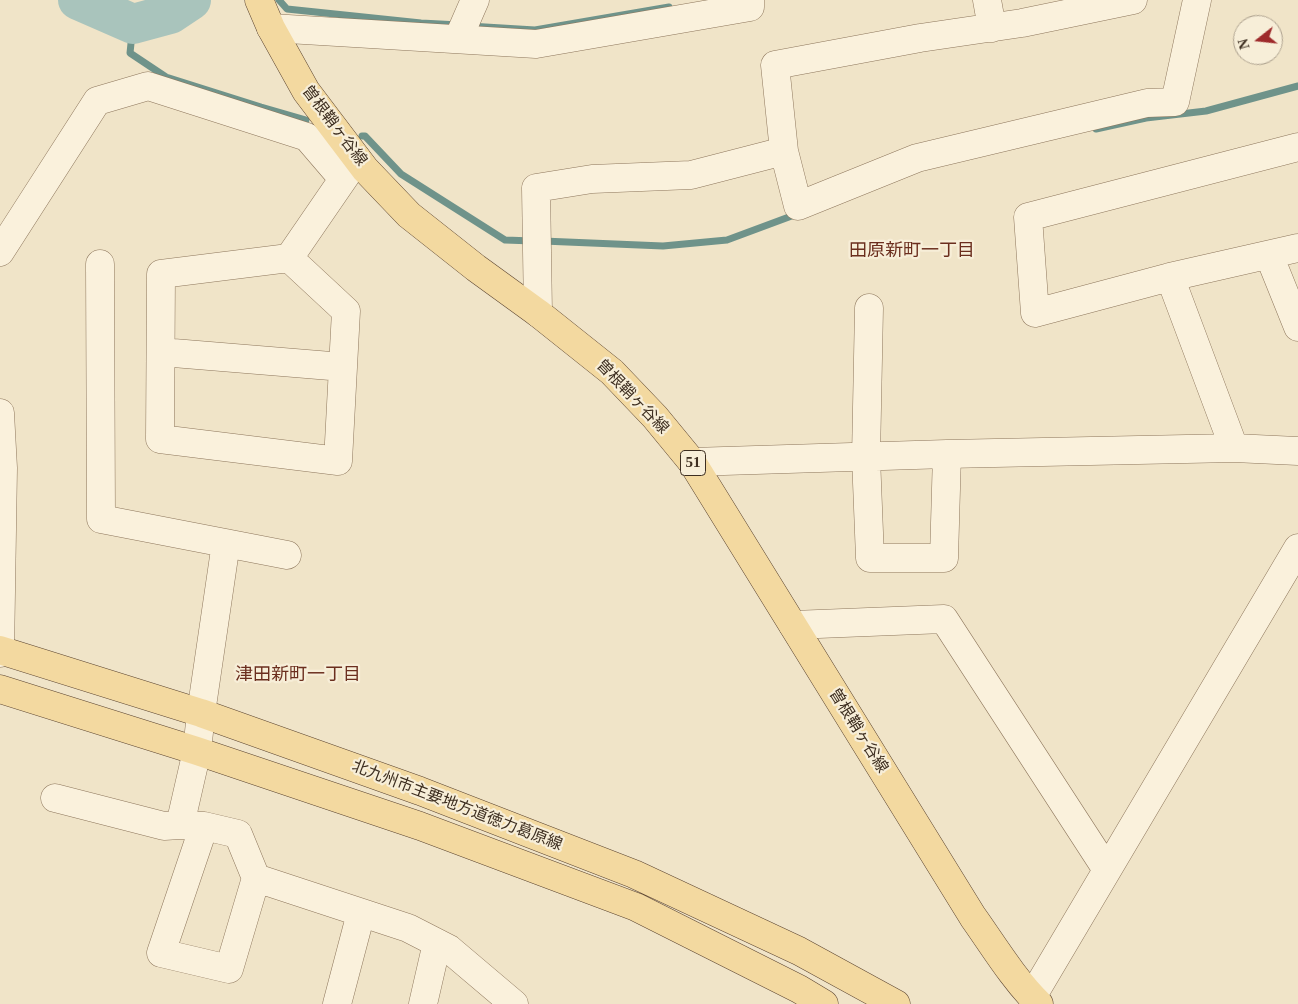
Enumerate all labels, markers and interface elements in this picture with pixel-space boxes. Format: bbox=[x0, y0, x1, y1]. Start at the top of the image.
north arrow bbox=[1233, 15, 1283, 65]
text: N bbox=[1235, 37, 1253, 51]
street label: 曽根鞘ヶ谷線 bbox=[297, 82, 371, 170]
district label: 田原新町一丁目 bbox=[849, 240, 975, 262]
street label: 曽根鞘ヶ谷線 bbox=[592, 356, 672, 438]
road number: 51 bbox=[680, 450, 706, 476]
district label: 津田新町一丁目 bbox=[235, 664, 361, 686]
street label: 曽根鞘ヶ谷線 bbox=[824, 685, 892, 777]
street label: 北九州市主要地方道徳力葛原線 bbox=[349, 757, 565, 855]

